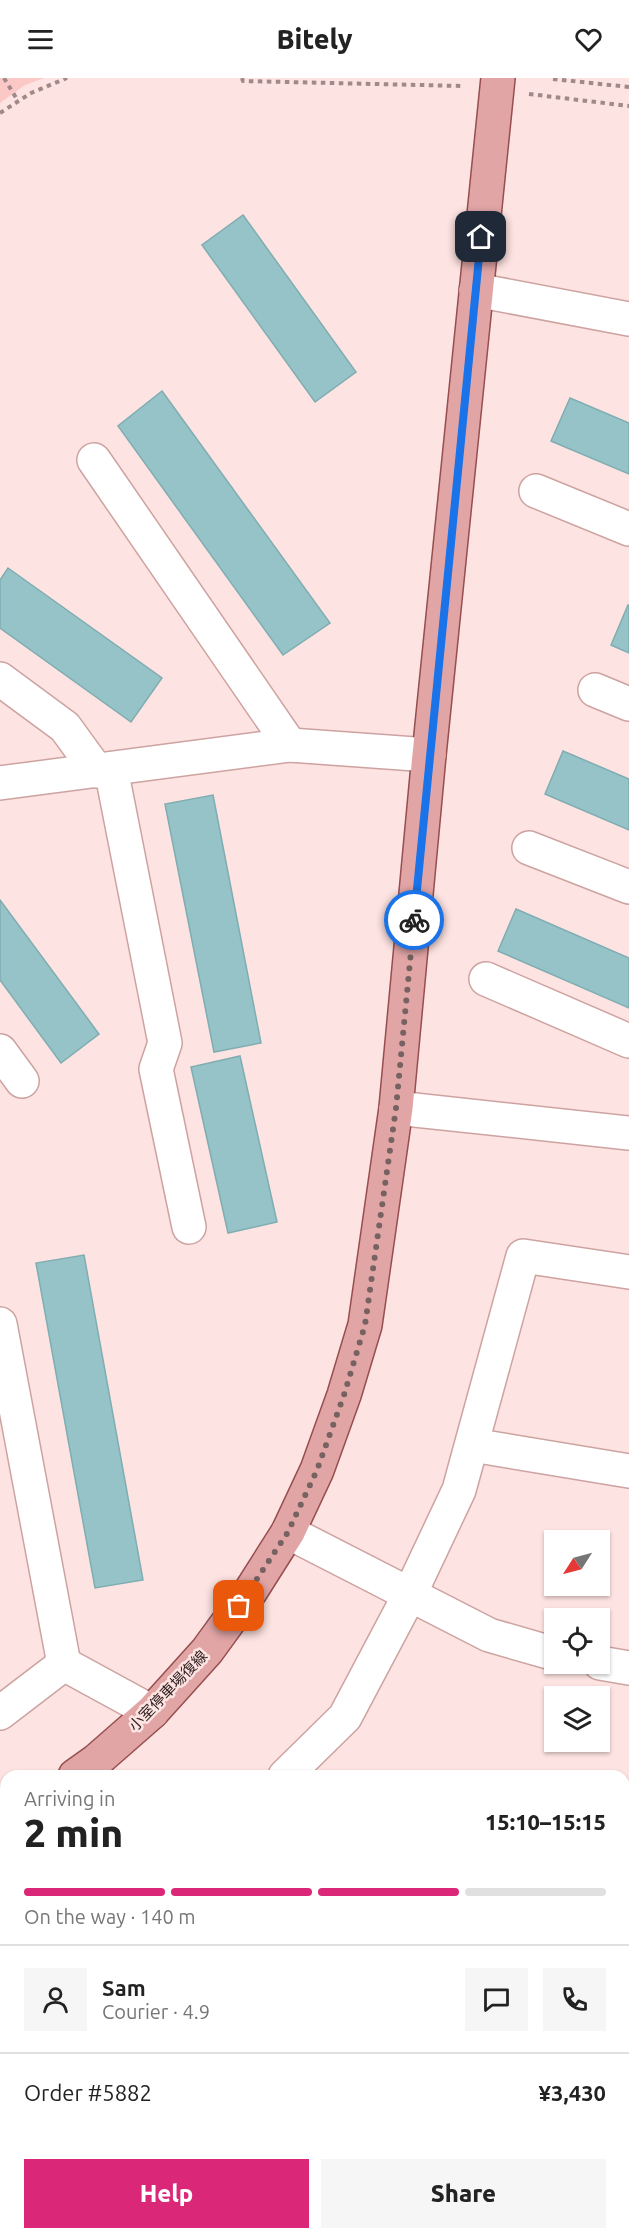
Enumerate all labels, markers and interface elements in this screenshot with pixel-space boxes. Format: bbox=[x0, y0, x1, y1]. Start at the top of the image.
icon: menu bbox=[24, 23, 57, 56]
icon: heart bbox=[572, 23, 605, 56]
text: Bitely bbox=[276, 24, 353, 54]
pin bbox=[455, 211, 506, 262]
icon: home bbox=[464, 220, 497, 253]
courier bbox=[384, 890, 444, 950]
icon: bike bbox=[398, 904, 431, 937]
north arrow bbox=[544, 1530, 610, 1596]
map controls bbox=[544, 1530, 610, 1752]
pin bbox=[213, 1580, 264, 1631]
icon: bag bbox=[222, 1589, 255, 1622]
button: locate bbox=[544, 1608, 610, 1674]
street label: 小室停車場復線 bbox=[125, 1647, 210, 1734]
button: layers bbox=[544, 1686, 610, 1752]
text: Arriving in bbox=[24, 1787, 115, 1810]
text: 15:10–15:15 bbox=[485, 1809, 606, 1834]
text: 2 min bbox=[24, 1811, 123, 1854]
text: On the way · 140 m bbox=[24, 1905, 196, 1928]
button: person bbox=[24, 1968, 87, 2031]
button: chat bbox=[465, 1968, 528, 2031]
button: phone bbox=[543, 1968, 606, 2031]
text: Sam bbox=[102, 1975, 146, 2000]
text: Courier · 4.9 bbox=[102, 2000, 210, 2023]
text: Order #5882 bbox=[24, 2080, 152, 2105]
text: ¥3,430 bbox=[539, 2080, 606, 2105]
button: Help bbox=[24, 2159, 309, 2228]
button: Share bbox=[321, 2159, 606, 2228]

